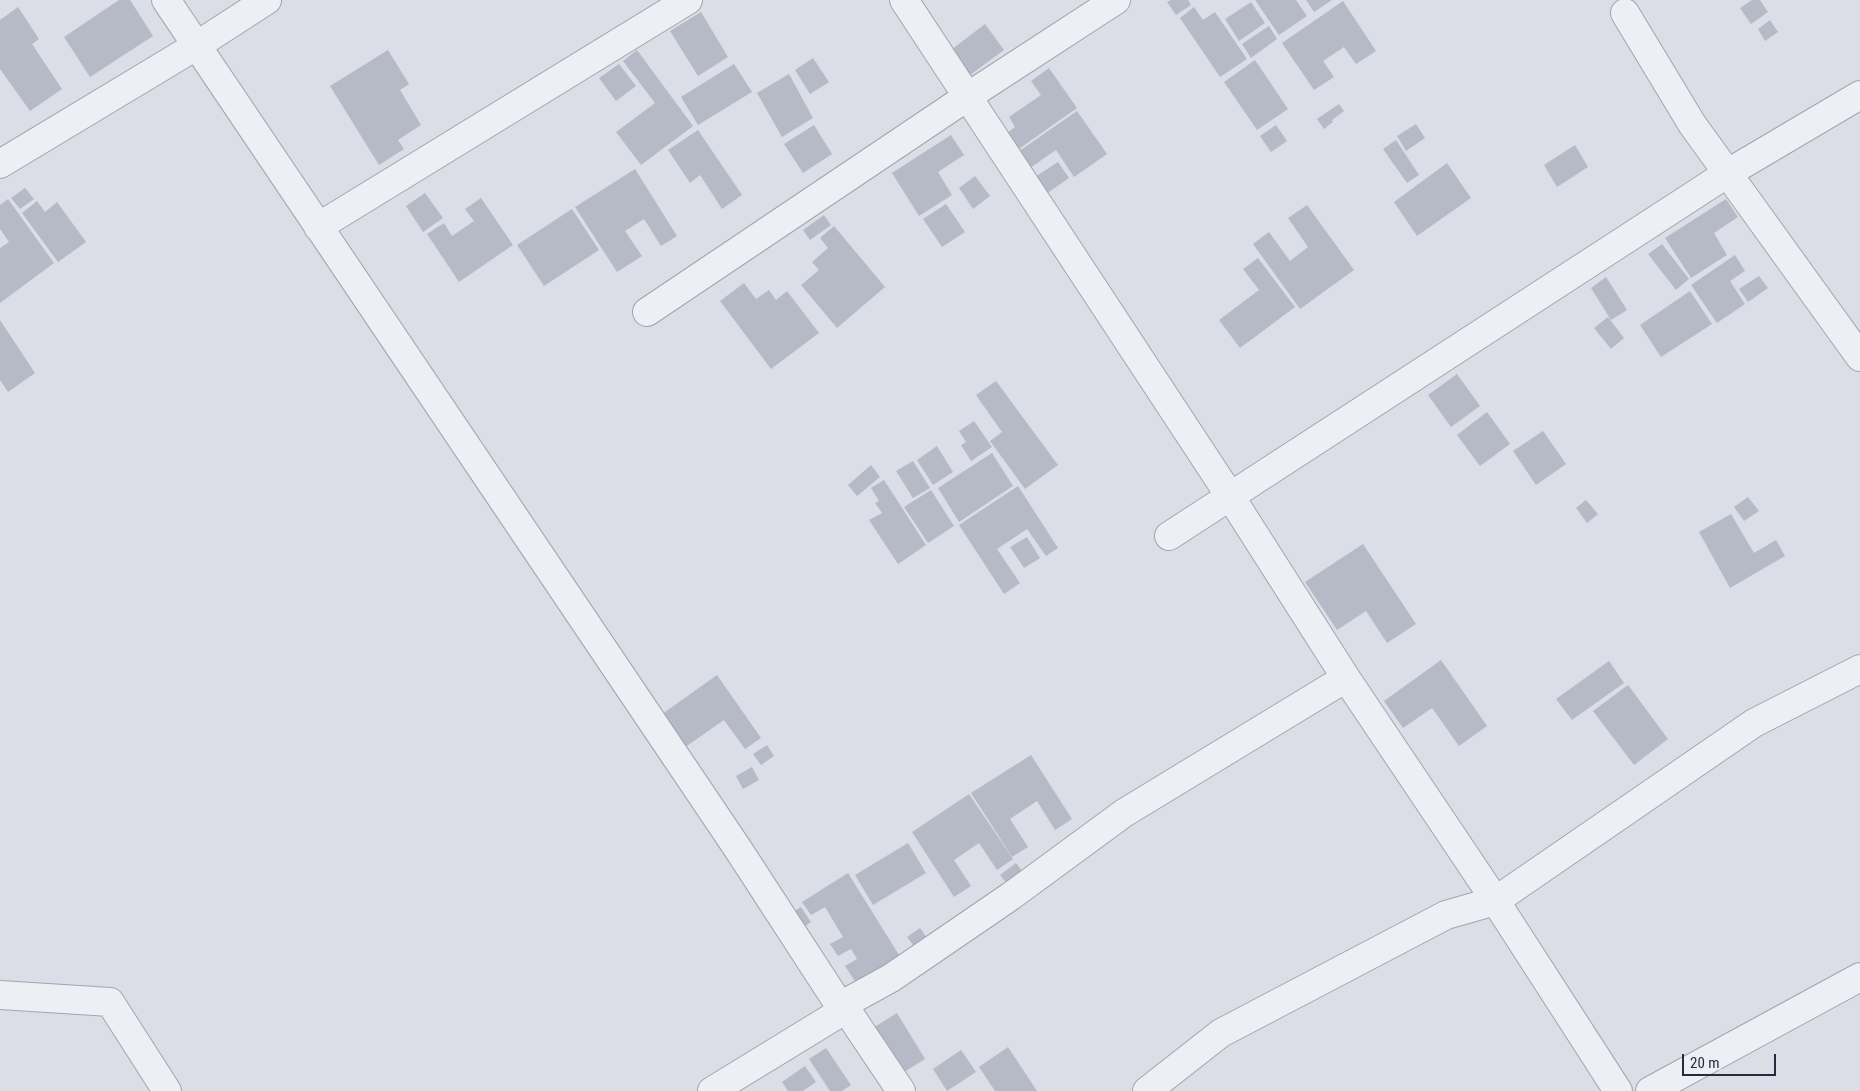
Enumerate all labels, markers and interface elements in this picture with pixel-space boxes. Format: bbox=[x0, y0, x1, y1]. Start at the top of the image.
scale bar bbox=[1685, 1044, 1779, 1076]
text: 20 m bbox=[1690, 1054, 1720, 1072]

